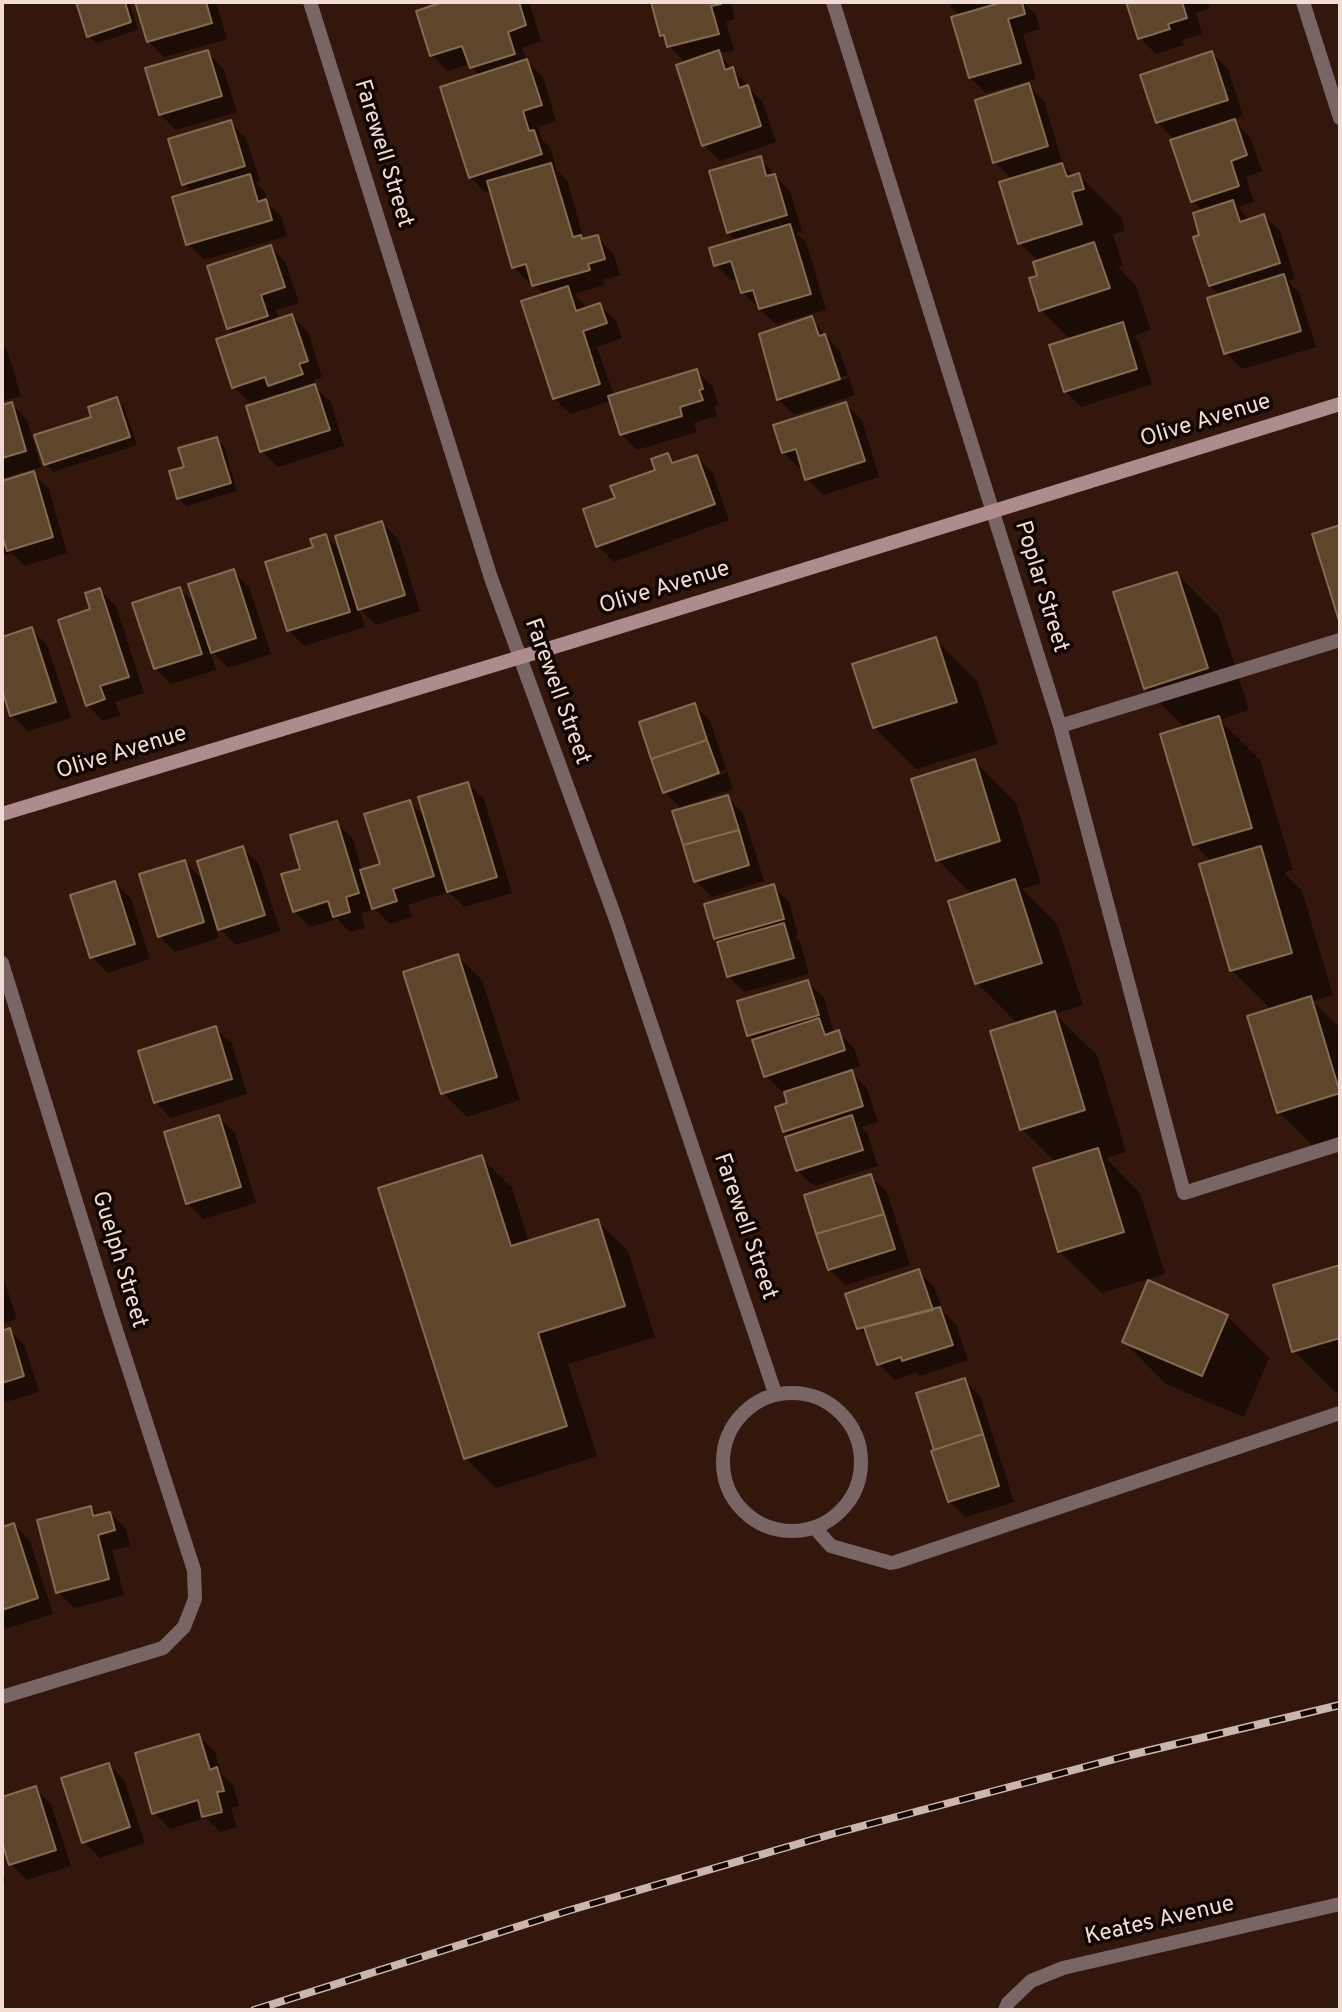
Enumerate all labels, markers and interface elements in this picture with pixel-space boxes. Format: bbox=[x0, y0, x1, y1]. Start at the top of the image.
street label: Farewell Street bbox=[346, 77, 418, 231]
street label: Olive Avenue bbox=[1137, 389, 1275, 455]
street label: Poplar Street bbox=[1007, 518, 1073, 656]
street label: Olive Avenue bbox=[596, 556, 734, 622]
street label: Farewell Street bbox=[517, 615, 595, 769]
street label: Olive Avenue bbox=[53, 721, 191, 787]
street label: Farewell Street bbox=[706, 1150, 782, 1304]
street label: Guelph Street bbox=[84, 1188, 152, 1332]
street label: Keates Avenue bbox=[1083, 1891, 1237, 1953]

